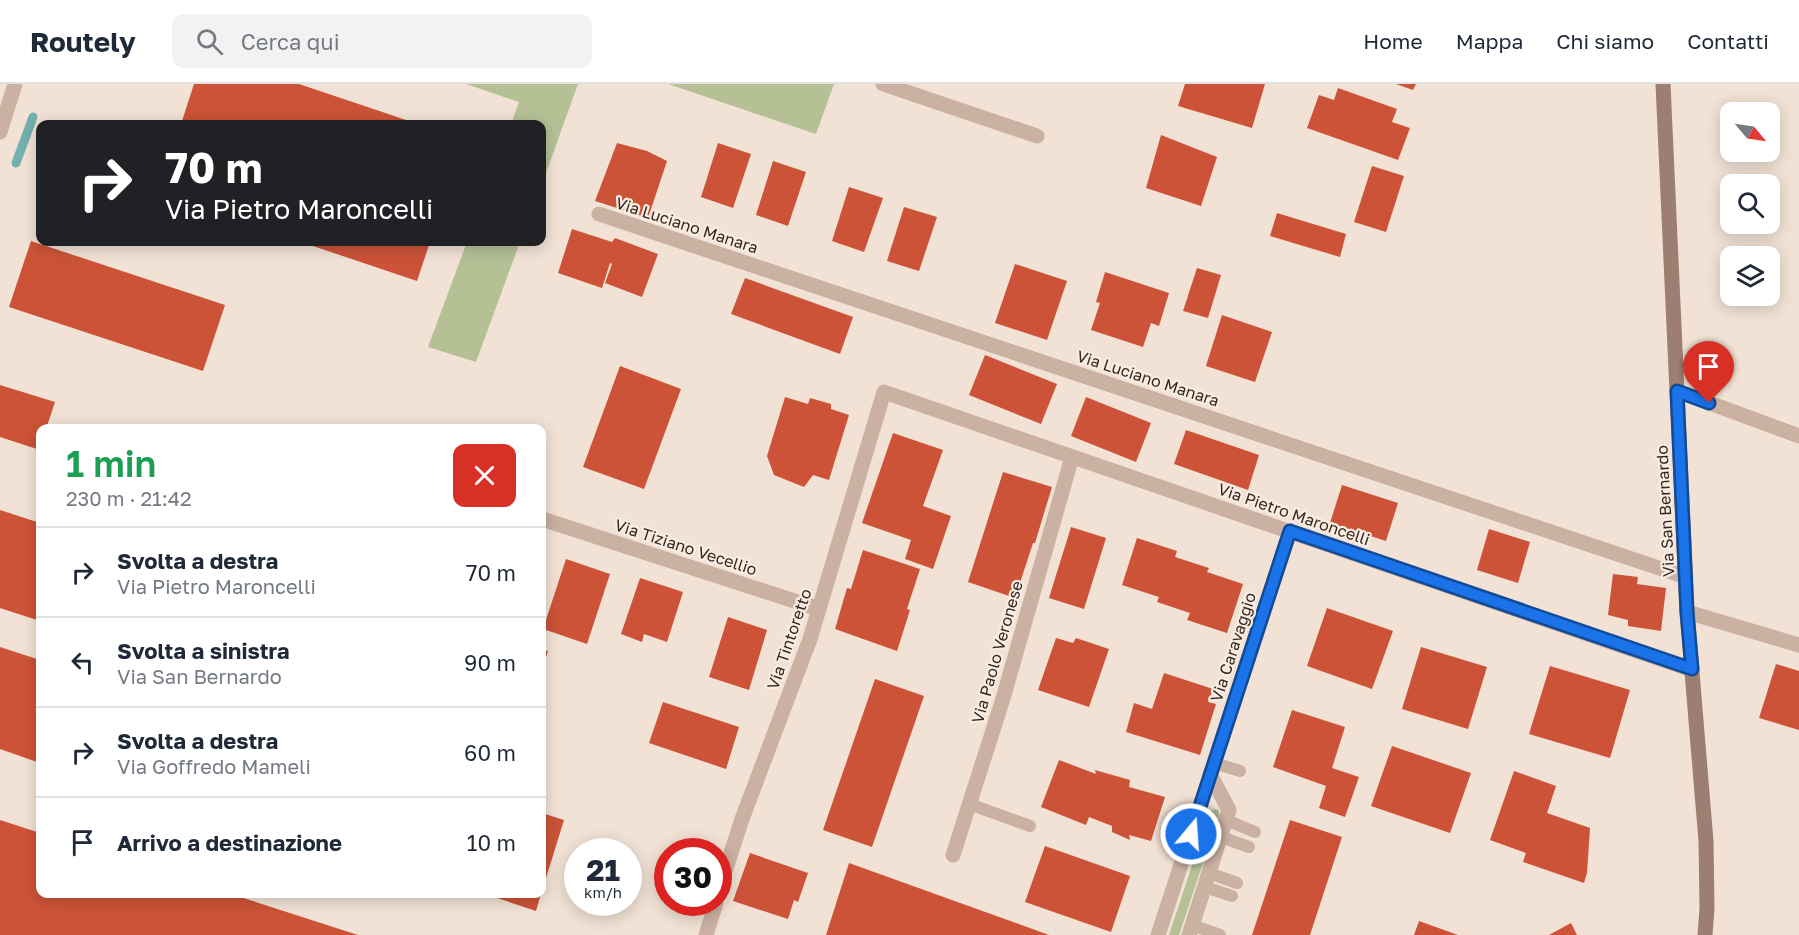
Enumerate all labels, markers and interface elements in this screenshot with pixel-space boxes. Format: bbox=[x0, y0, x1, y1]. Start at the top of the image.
search box bbox=[172, 14, 592, 68]
text: Routely bbox=[30, 25, 136, 58]
icon: search bbox=[193, 25, 226, 58]
text: Cerca qui bbox=[241, 28, 340, 55]
text: Home bbox=[1363, 28, 1423, 54]
text: Mappa bbox=[1456, 28, 1523, 54]
text: Chi siamo bbox=[1556, 28, 1654, 54]
text: Contatti bbox=[1687, 28, 1769, 54]
north arrow bbox=[1720, 102, 1780, 162]
map controls bbox=[1720, 102, 1780, 306]
text: 70 m bbox=[165, 142, 262, 192]
icon: right bbox=[66, 144, 144, 222]
button: search bbox=[1720, 174, 1780, 234]
street label: Via Luciano Manara bbox=[613, 192, 761, 258]
text: Via Pietro Maroncelli bbox=[165, 193, 433, 225]
button: layers bbox=[1720, 246, 1780, 306]
pin bbox=[1683, 341, 1734, 403]
street label: Via Luciano Manara bbox=[1074, 345, 1222, 411]
icon: arrive bbox=[1692, 350, 1725, 383]
text: 1 min bbox=[66, 442, 156, 485]
button: close bbox=[453, 444, 516, 507]
street label: Via San Bernardo bbox=[1652, 445, 1678, 577]
street label: Via Pietro Maroncelli bbox=[1216, 479, 1372, 549]
text: 230 m · 21:42 bbox=[66, 486, 192, 510]
street label: Via Tiziano Vecellio bbox=[612, 515, 760, 579]
text: Svolta a destra bbox=[117, 547, 278, 574]
icon: right bbox=[66, 556, 99, 589]
text: 70 m bbox=[466, 559, 516, 586]
text: Via Pietro Maroncelli bbox=[117, 574, 316, 598]
street label: Via Paolo Veronese bbox=[967, 579, 1027, 725]
street label: Via Tintoretto bbox=[762, 586, 816, 692]
street label: Via Caravaggio bbox=[1206, 590, 1260, 704]
text: Svolta a sinistra bbox=[117, 637, 289, 664]
icon: left bbox=[66, 646, 99, 679]
text: 90 m bbox=[464, 649, 516, 676]
text: Via San Bernardo bbox=[117, 664, 282, 688]
text: Svolta a destra bbox=[117, 727, 278, 754]
icon: right bbox=[66, 736, 99, 769]
text: 60 m bbox=[464, 739, 516, 766]
text: Via Goffredo Mameli bbox=[117, 754, 311, 778]
position arrow bbox=[1159, 802, 1223, 866]
icon: arrive bbox=[66, 826, 99, 859]
text: Arrivo a destinazione bbox=[117, 829, 342, 856]
text: 10 m bbox=[467, 829, 516, 856]
speed limit sign: 30 bbox=[654, 838, 732, 916]
text: 21 bbox=[586, 852, 620, 888]
text: km/h bbox=[584, 883, 622, 901]

